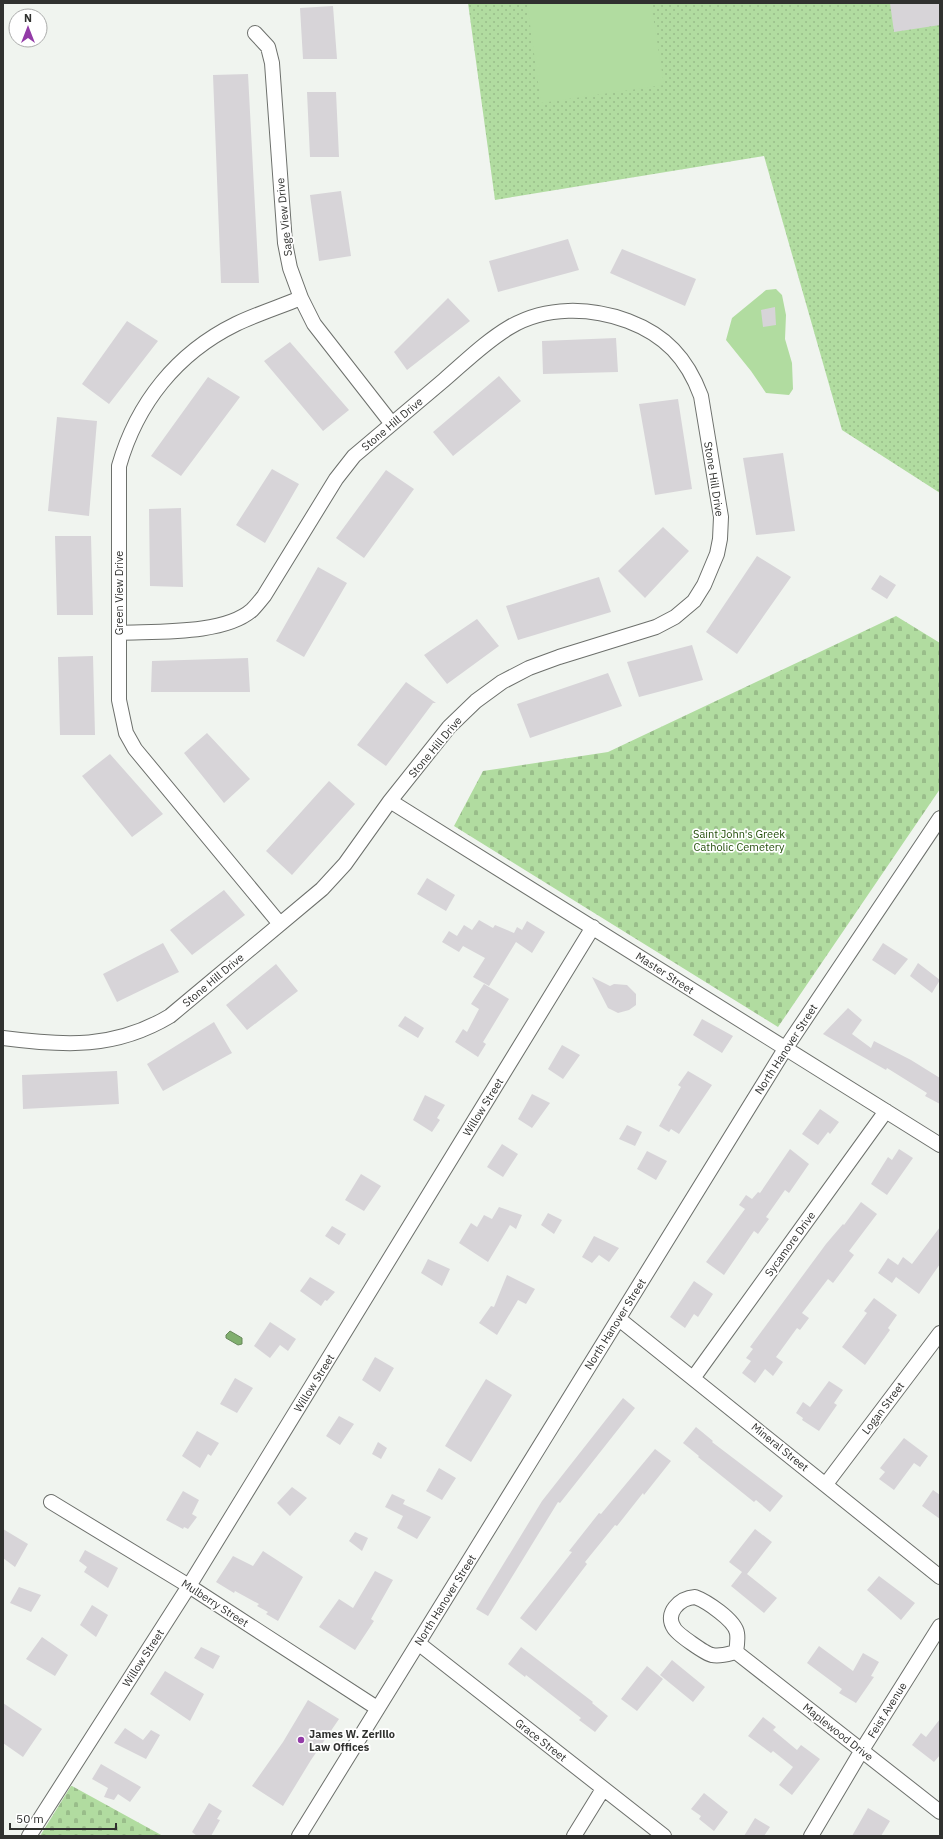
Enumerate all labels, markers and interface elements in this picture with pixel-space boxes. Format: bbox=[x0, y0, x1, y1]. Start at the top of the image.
north arrow bbox=[8, 8, 48, 48]
text: N bbox=[24, 11, 32, 25]
street label: Sage View Drive bbox=[273, 177, 295, 257]
street label: Stone Hill Drive bbox=[358, 394, 426, 454]
street label: Stone Hill Drive bbox=[701, 440, 727, 518]
street label: Green View Drive bbox=[112, 551, 126, 635]
street label: Stone Hill Drive bbox=[405, 713, 465, 781]
park label: Saint John's Greek Catholic Cemetery bbox=[693, 827, 785, 854]
street label: Master Street bbox=[633, 949, 697, 997]
street label: Stone Hill Drive bbox=[179, 950, 247, 1010]
street label: North Hanover Street bbox=[752, 1001, 820, 1097]
street label: Willow Street bbox=[460, 1075, 506, 1139]
street label: Sycamore Drive bbox=[762, 1209, 818, 1279]
street label: North Hanover Street bbox=[581, 1276, 649, 1372]
street label: Willow Street bbox=[291, 1351, 337, 1415]
street label: Logan Street bbox=[859, 1379, 907, 1437]
street label: Mineral Street bbox=[749, 1420, 812, 1474]
street label: North Hanover Street bbox=[411, 1552, 479, 1648]
street label: Mulberry Street bbox=[179, 1576, 251, 1630]
street label: Willow Street bbox=[119, 1626, 167, 1689]
street label: Feist Avenue bbox=[864, 1680, 910, 1740]
street label: Maplewood Drive bbox=[800, 1700, 876, 1764]
street label: Grace Street bbox=[512, 1715, 570, 1765]
place label: James W. Zerillo Law Offices bbox=[309, 1727, 395, 1754]
marker: James W. Zerillo Law Offices bbox=[296, 1735, 306, 1745]
scale bar bbox=[10, 1805, 116, 1831]
text: 50 m bbox=[16, 1811, 44, 1826]

